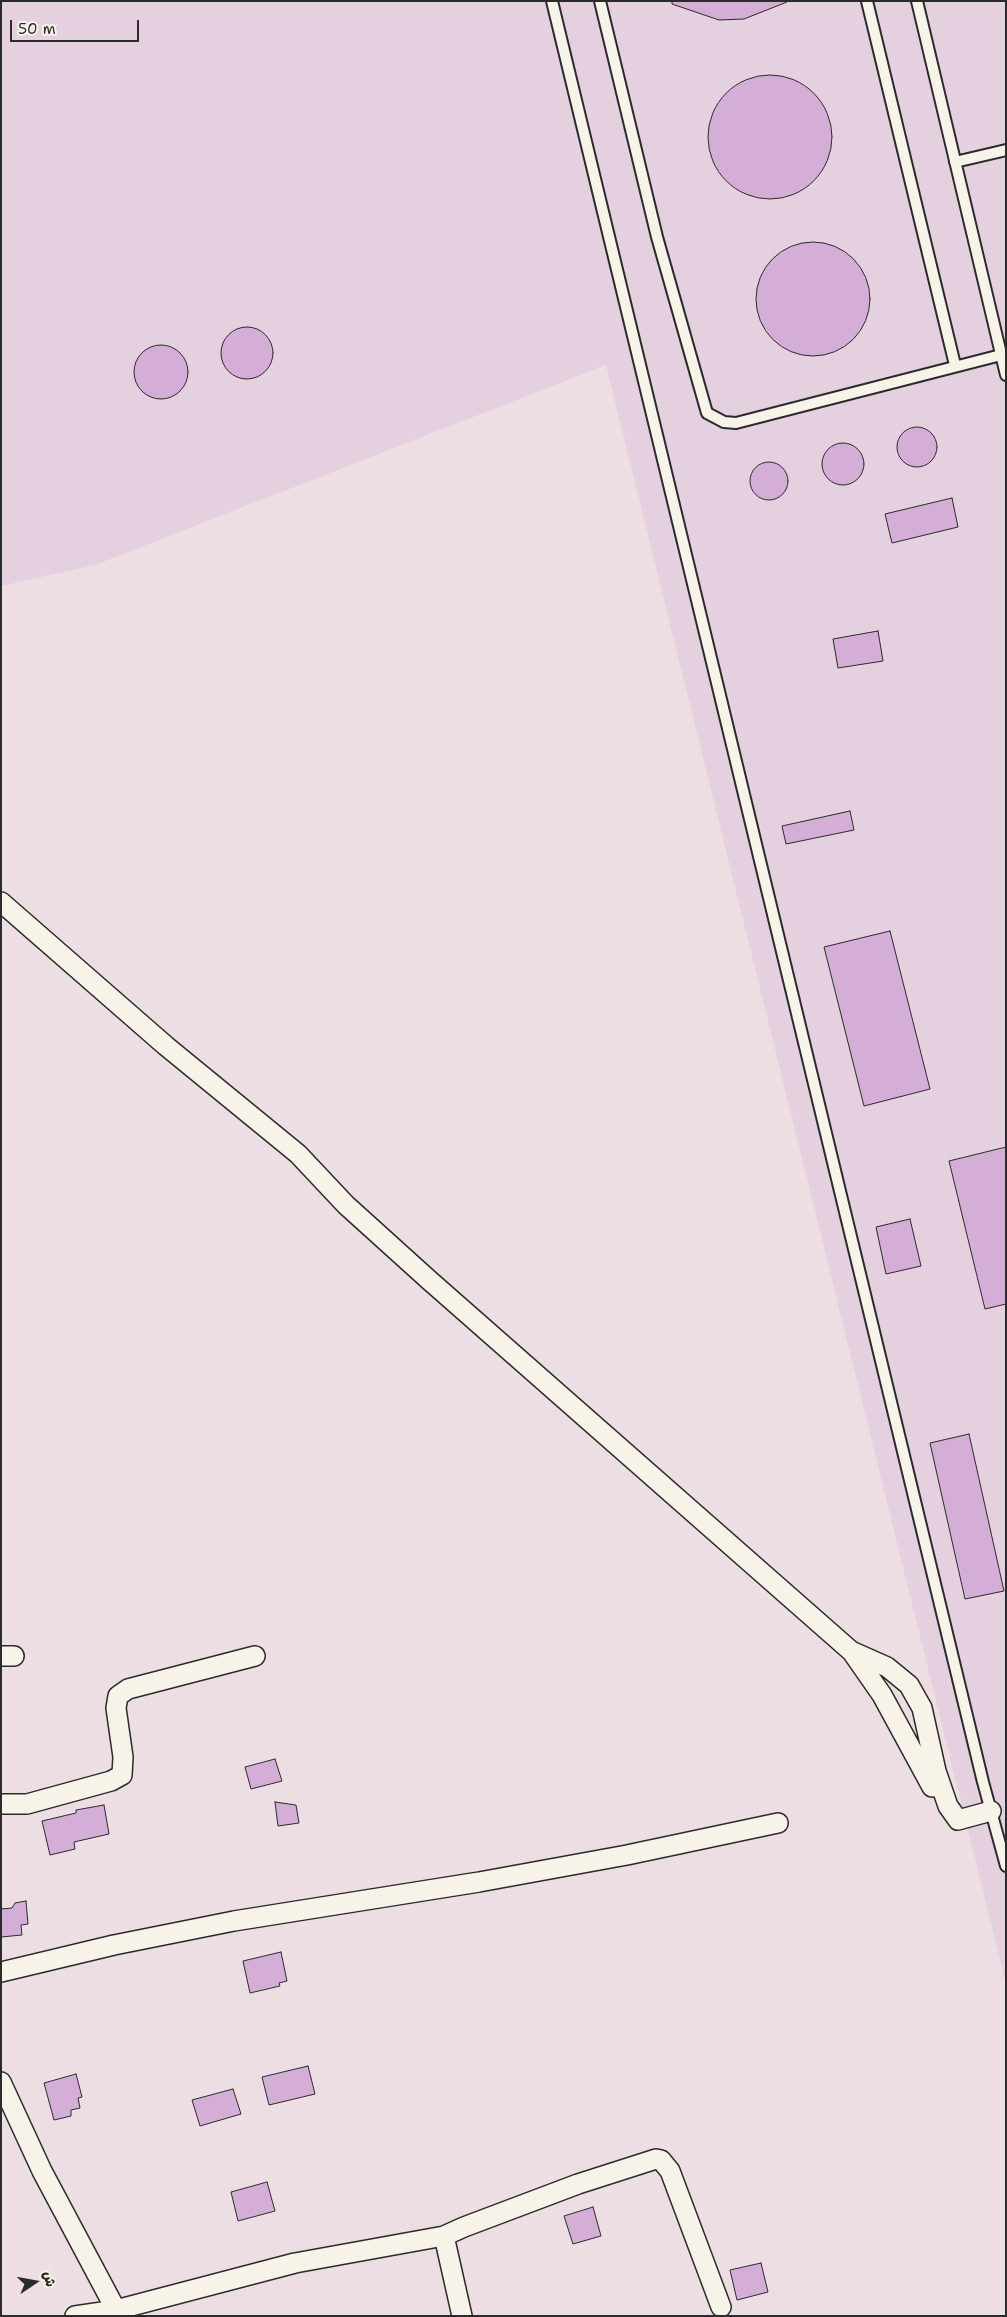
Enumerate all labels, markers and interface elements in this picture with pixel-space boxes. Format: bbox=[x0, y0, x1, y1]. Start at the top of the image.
scale bar bbox=[12, 10, 141, 42]
text: 50 m bbox=[18, 19, 56, 39]
north arrow bbox=[10, 2257, 60, 2307]
text: ش bbox=[39, 2269, 60, 2288]

